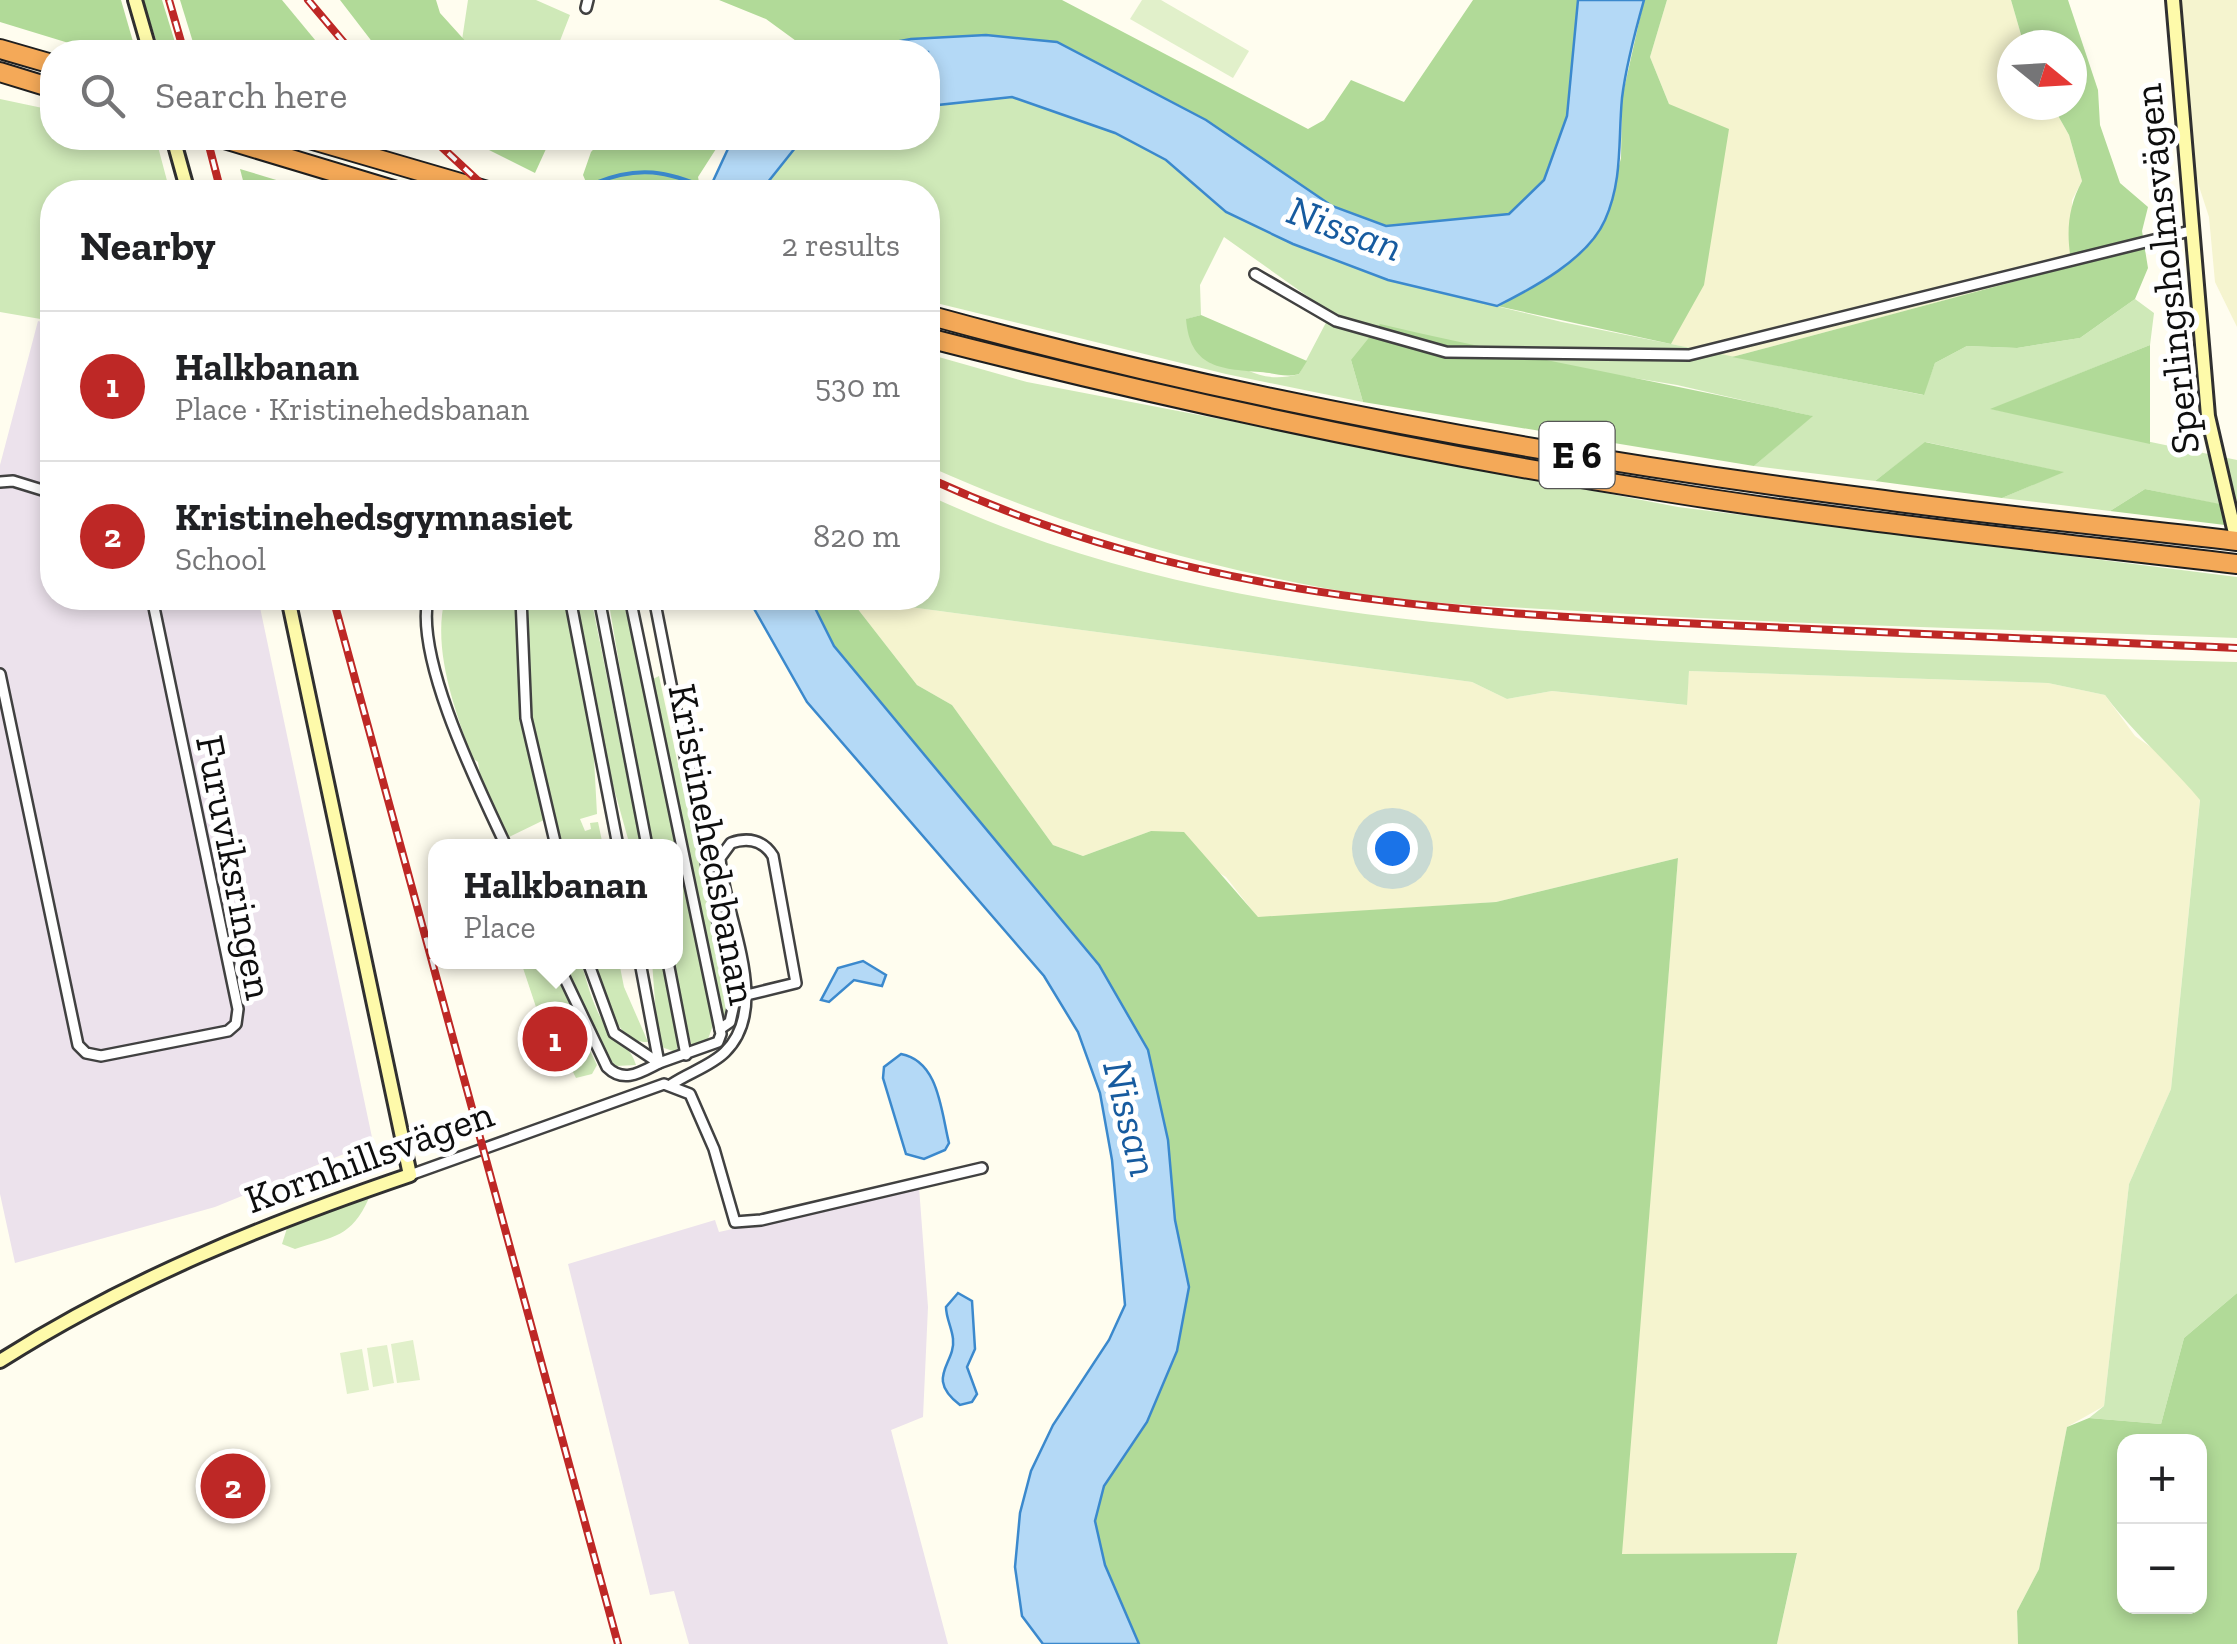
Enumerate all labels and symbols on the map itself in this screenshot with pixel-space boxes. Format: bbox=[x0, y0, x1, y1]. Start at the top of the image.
north arrow bbox=[1997, 30, 2087, 120]
street label: Sperlingsholmsvägen bbox=[2123, 82, 2209, 456]
water label: Nissan bbox=[1281, 184, 1409, 272]
road number: E 6 bbox=[1540, 422, 1614, 488]
street label: Kristinehedsbanan bbox=[658, 680, 768, 1008]
street label: Furuviksringen bbox=[186, 731, 284, 1003]
your location bbox=[1367, 823, 1418, 874]
pin: 1 bbox=[522, 1002, 588, 1076]
water label: Nissan bbox=[1092, 1054, 1170, 1182]
street label: Kornhillsvägen bbox=[238, 1089, 500, 1223]
pin: 2 bbox=[200, 1448, 266, 1524]

